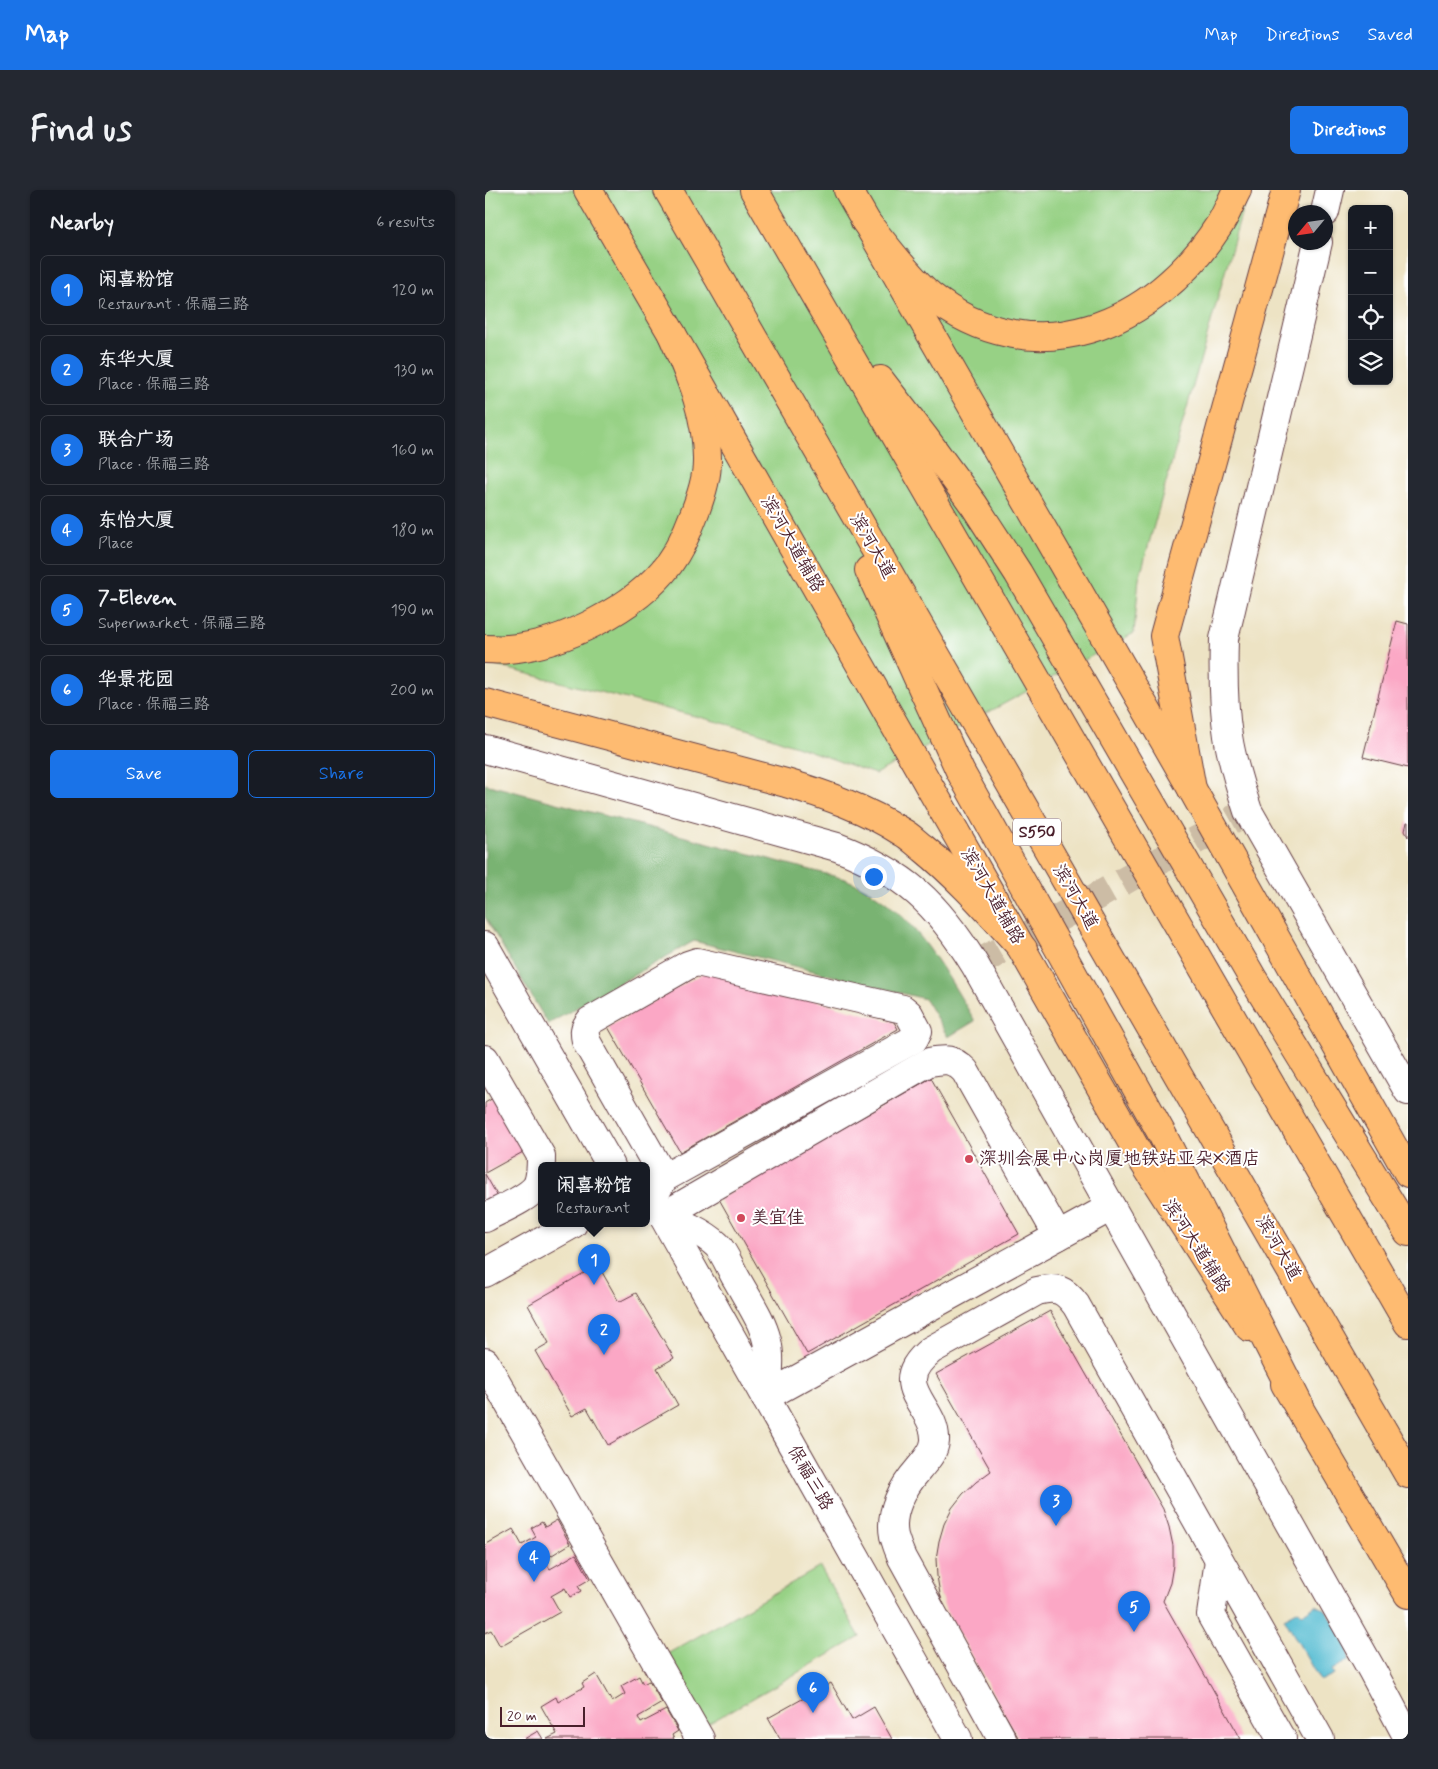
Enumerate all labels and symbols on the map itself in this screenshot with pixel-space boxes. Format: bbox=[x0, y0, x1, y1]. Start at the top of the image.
north arrow bbox=[1288, 205, 1333, 250]
street label: 滨河大道辅路 bbox=[755, 491, 829, 597]
street label: 滨河大道 bbox=[844, 509, 900, 583]
road number: S550 bbox=[1013, 818, 1061, 846]
street label: 滨河大道辅路 bbox=[955, 843, 1029, 949]
street label: 滨河大道 bbox=[1047, 860, 1103, 934]
your location bbox=[861, 864, 887, 890]
place label: 深圳会展中心岗厦地铁站亚朵X酒店 bbox=[979, 1147, 1260, 1171]
marker: 深圳会展中心岗厦地铁站亚朵X酒店 bbox=[963, 1153, 975, 1165]
street label: 滨河大道辅路 bbox=[1157, 1194, 1235, 1298]
place label: 美宜佳 bbox=[751, 1206, 805, 1230]
street label: 滨河大道 bbox=[1250, 1211, 1306, 1285]
marker: 美宜佳 bbox=[735, 1212, 747, 1224]
pin: 1 bbox=[578, 1244, 610, 1285]
pin: 2 bbox=[588, 1314, 620, 1355]
street label: 保福三路 bbox=[782, 1441, 838, 1515]
pin: 3 bbox=[1040, 1485, 1072, 1526]
pin: 4 bbox=[518, 1541, 550, 1582]
pin: 5 bbox=[1118, 1591, 1150, 1632]
pin: 6 bbox=[797, 1672, 829, 1713]
scale bar bbox=[500, 1704, 585, 1727]

